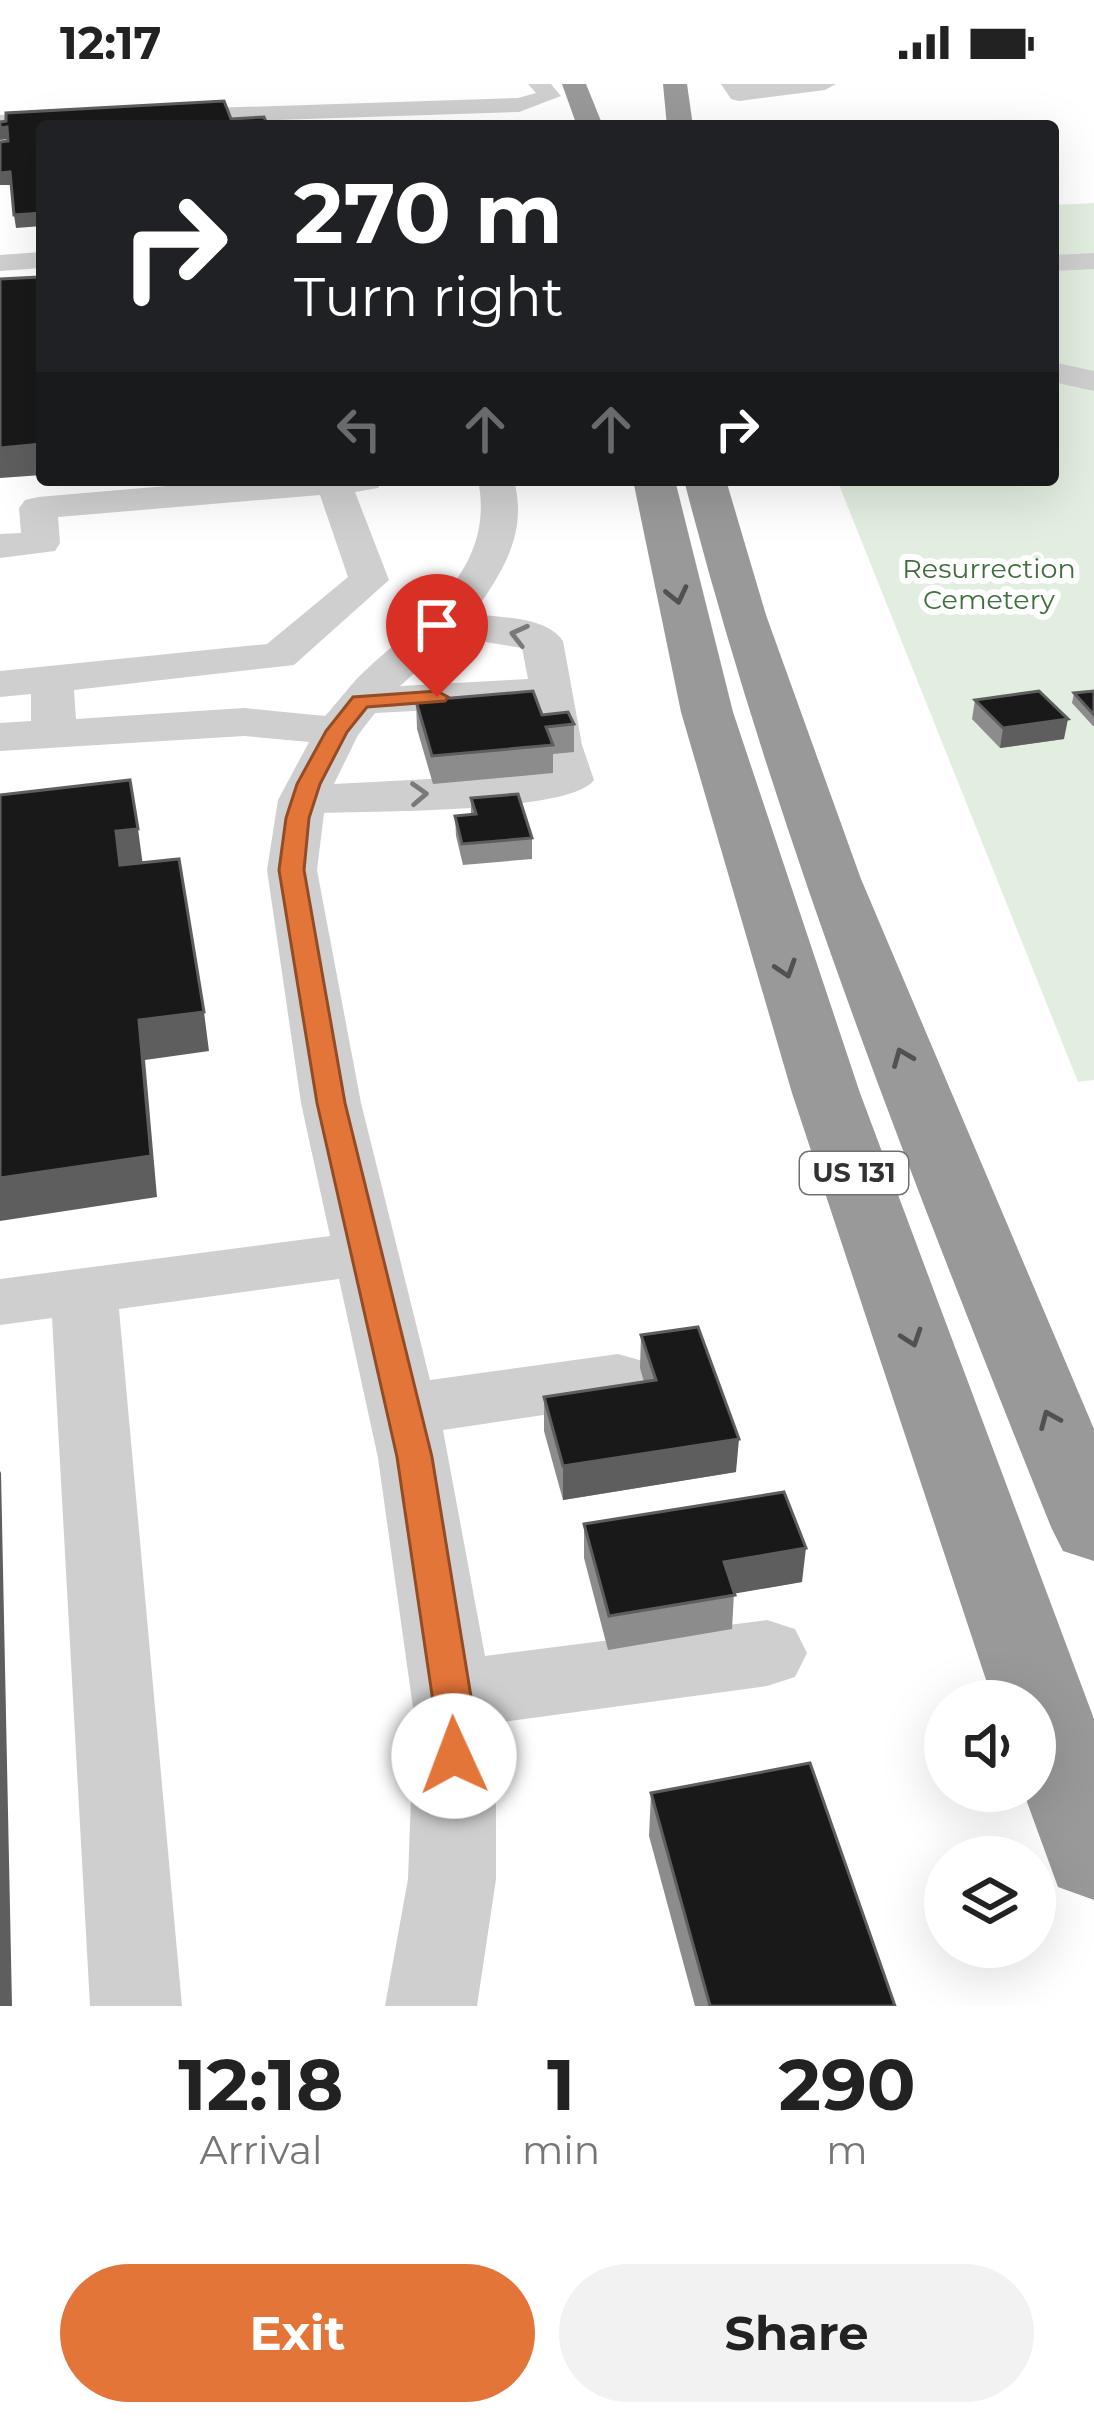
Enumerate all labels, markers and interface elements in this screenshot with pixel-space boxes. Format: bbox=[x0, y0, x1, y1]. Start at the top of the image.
text: 12:17 bbox=[60, 15, 162, 70]
text: 270 m bbox=[294, 162, 563, 264]
icon: right bbox=[96, 168, 252, 324]
text: Turn right bbox=[294, 264, 564, 330]
icon: left bbox=[326, 396, 392, 462]
icon: ahead bbox=[452, 396, 518, 462]
icon: ahead bbox=[578, 396, 644, 462]
icon: right bbox=[704, 396, 770, 462]
park label: Resurrection Cemetery bbox=[902, 552, 1076, 616]
pin bbox=[386, 574, 488, 697]
one-way arrow bbox=[663, 584, 688, 604]
icon: arrive bbox=[404, 592, 470, 658]
one-way arrow bbox=[509, 624, 530, 649]
one-way arrow bbox=[410, 781, 429, 807]
one-way arrow bbox=[772, 958, 797, 979]
one-way arrow bbox=[892, 1048, 917, 1069]
road number: US 131 bbox=[800, 1152, 908, 1194]
one-way arrow bbox=[898, 1326, 922, 1347]
one-way arrow bbox=[1039, 1409, 1063, 1430]
map controls bbox=[924, 1680, 1056, 1968]
button: sound bbox=[924, 1680, 1056, 1812]
position arrow bbox=[391, 1693, 517, 1819]
button: layers bbox=[924, 1836, 1056, 1968]
text: 12:18 bbox=[178, 2040, 344, 2128]
text: 1 bbox=[547, 2040, 575, 2128]
text: 290 bbox=[778, 2040, 916, 2128]
text: Arrival bbox=[199, 2126, 322, 2174]
text: min bbox=[522, 2126, 600, 2174]
text: m bbox=[826, 2126, 868, 2174]
button: Exit bbox=[60, 2264, 535, 2402]
button: Share bbox=[559, 2264, 1034, 2402]

